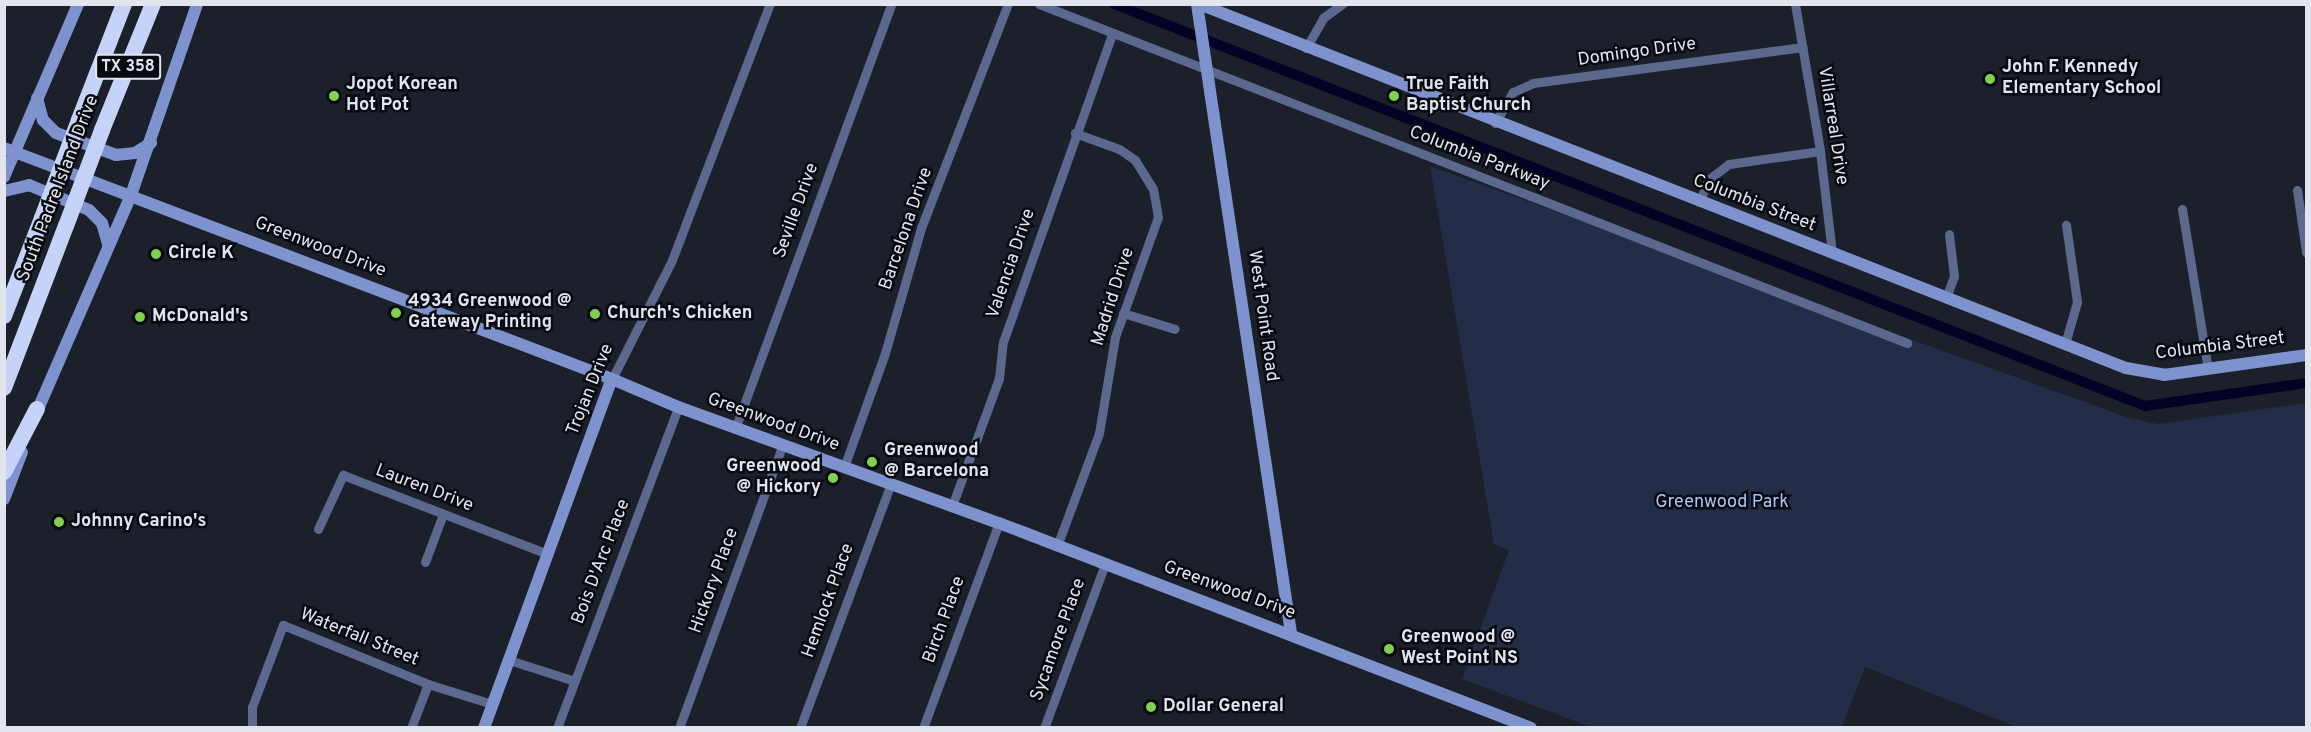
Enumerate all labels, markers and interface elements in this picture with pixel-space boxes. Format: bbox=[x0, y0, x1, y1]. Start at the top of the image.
street label: Domingo Drive bbox=[1576, 34, 1698, 72]
road number: TX 358 bbox=[95, 54, 161, 80]
place label: John F. Kennedy Elementary School bbox=[2002, 58, 2161, 100]
street label: Villarreal Drive bbox=[1812, 65, 1852, 187]
marker: John F. Kennedy Elementary School bbox=[1983, 72, 1997, 86]
place label: Jopot Korean Hot Pot bbox=[346, 75, 458, 118]
place label: True Faith Baptist Church bbox=[1406, 75, 1531, 118]
marker: Jopot Korean Hot Pot bbox=[327, 89, 341, 103]
marker: True Faith Baptist Church bbox=[1387, 89, 1401, 103]
street label: South Padre Island Drive bbox=[13, 93, 105, 285]
street label: Columbia Parkway bbox=[1406, 122, 1552, 196]
street label: Seville Drive bbox=[770, 161, 824, 261]
street label: Barcelona Drive bbox=[876, 165, 938, 293]
street label: Columbia Street bbox=[1689, 171, 1819, 237]
street label: Valencia Drive bbox=[983, 206, 1041, 322]
street label: Greenwood Drive bbox=[251, 213, 389, 283]
place label: Circle K bbox=[168, 243, 234, 265]
street label: Madrid Drive bbox=[1088, 245, 1140, 349]
marker: Circle K bbox=[149, 247, 163, 261]
street label: West Point Road bbox=[1242, 249, 1282, 383]
place label: 4934 Greenwood @ Gateway Printing bbox=[408, 292, 572, 334]
place label: Church's Chicken bbox=[607, 303, 752, 325]
place label: McDonald's bbox=[152, 306, 248, 328]
marker: 4934 Greenwood @ Gateway Printing bbox=[389, 306, 403, 320]
marker: Church's Chicken bbox=[588, 307, 602, 321]
marker: McDonald's bbox=[133, 310, 147, 324]
street label: Columbia Street bbox=[2154, 328, 2286, 366]
street label: Trojan Drive bbox=[563, 341, 619, 439]
street label: Greenwood Drive bbox=[704, 389, 842, 457]
place label: Greenwood @ Barcelona bbox=[884, 441, 989, 484]
marker: Greenwood @ Barcelona bbox=[865, 455, 879, 469]
place label: Greenwood @ Hickory bbox=[726, 457, 821, 500]
street label: Lauren Drive bbox=[372, 460, 476, 518]
marker: Greenwood @ Hickory bbox=[826, 471, 840, 485]
park label: Greenwood Park bbox=[1655, 492, 1789, 514]
street label: Bois D'Arc Place bbox=[568, 497, 636, 627]
place label: Johnny Carino's bbox=[71, 511, 206, 533]
marker: Johnny Carino's bbox=[52, 515, 66, 529]
street label: Hickory Place bbox=[686, 525, 744, 637]
street label: Hemlock Place bbox=[798, 541, 860, 661]
street label: Greenwood Drive bbox=[1160, 557, 1298, 625]
street label: Birch Place bbox=[919, 574, 971, 666]
street label: Sycamore Place bbox=[1027, 576, 1091, 704]
street label: Waterfall Street bbox=[296, 604, 422, 672]
place label: Greenwood @ West Point NS bbox=[1401, 628, 1518, 670]
marker: Greenwood @ West Point NS bbox=[1382, 642, 1396, 656]
place label: Dollar General bbox=[1163, 696, 1284, 718]
marker: Dollar General bbox=[1144, 700, 1158, 714]

